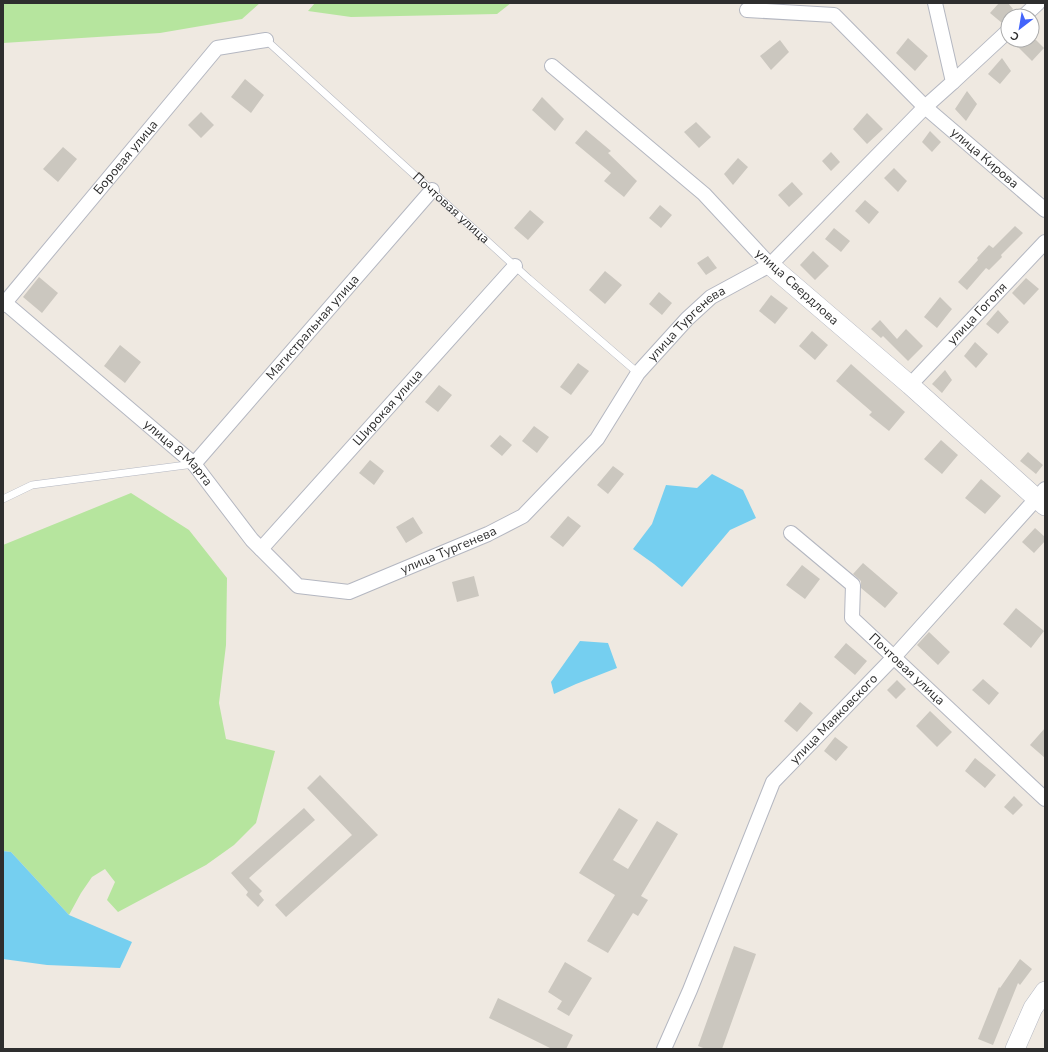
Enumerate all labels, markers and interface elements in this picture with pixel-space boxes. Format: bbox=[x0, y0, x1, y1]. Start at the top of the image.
north arrow bbox=[1000, 8, 1040, 48]
text: С bbox=[1008, 28, 1022, 44]
street label: Боровая улица bbox=[90, 116, 162, 198]
street label: улица Кирова bbox=[946, 124, 1023, 193]
street label: Почтовая улица bbox=[409, 168, 493, 248]
street label: улица Свердлова bbox=[751, 245, 843, 329]
street label: Магистральная улица bbox=[262, 271, 363, 384]
street label: улица Гоголя bbox=[943, 279, 1011, 349]
street label: улица Тургенева bbox=[644, 282, 729, 366]
street label: Широкая улица bbox=[349, 366, 427, 450]
street label: улица 8 Марта bbox=[140, 416, 217, 490]
street label: улица Тургенева bbox=[398, 522, 500, 579]
street label: Почтовая улица bbox=[865, 629, 949, 710]
street label: улица Маяковского bbox=[786, 670, 882, 768]

